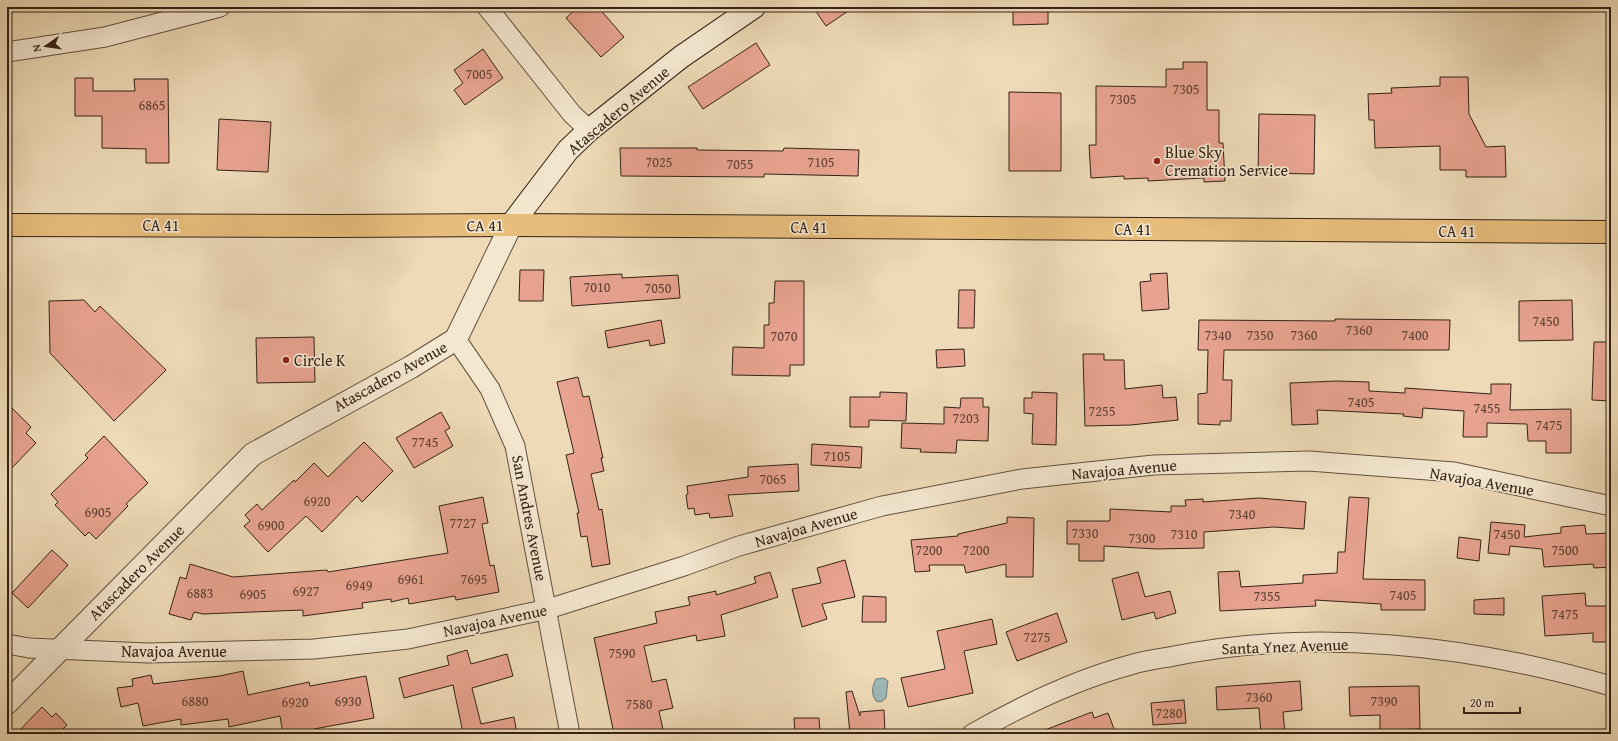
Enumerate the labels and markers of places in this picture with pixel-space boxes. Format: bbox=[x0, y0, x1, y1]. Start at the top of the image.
place label: Blue Sky Cremation Service bbox=[1165, 140, 1288, 182]
marker: Blue Sky Cremation Service bbox=[1152, 156, 1162, 166]
place label: Circle K bbox=[294, 348, 346, 372]
marker: Circle K bbox=[281, 355, 291, 365]

